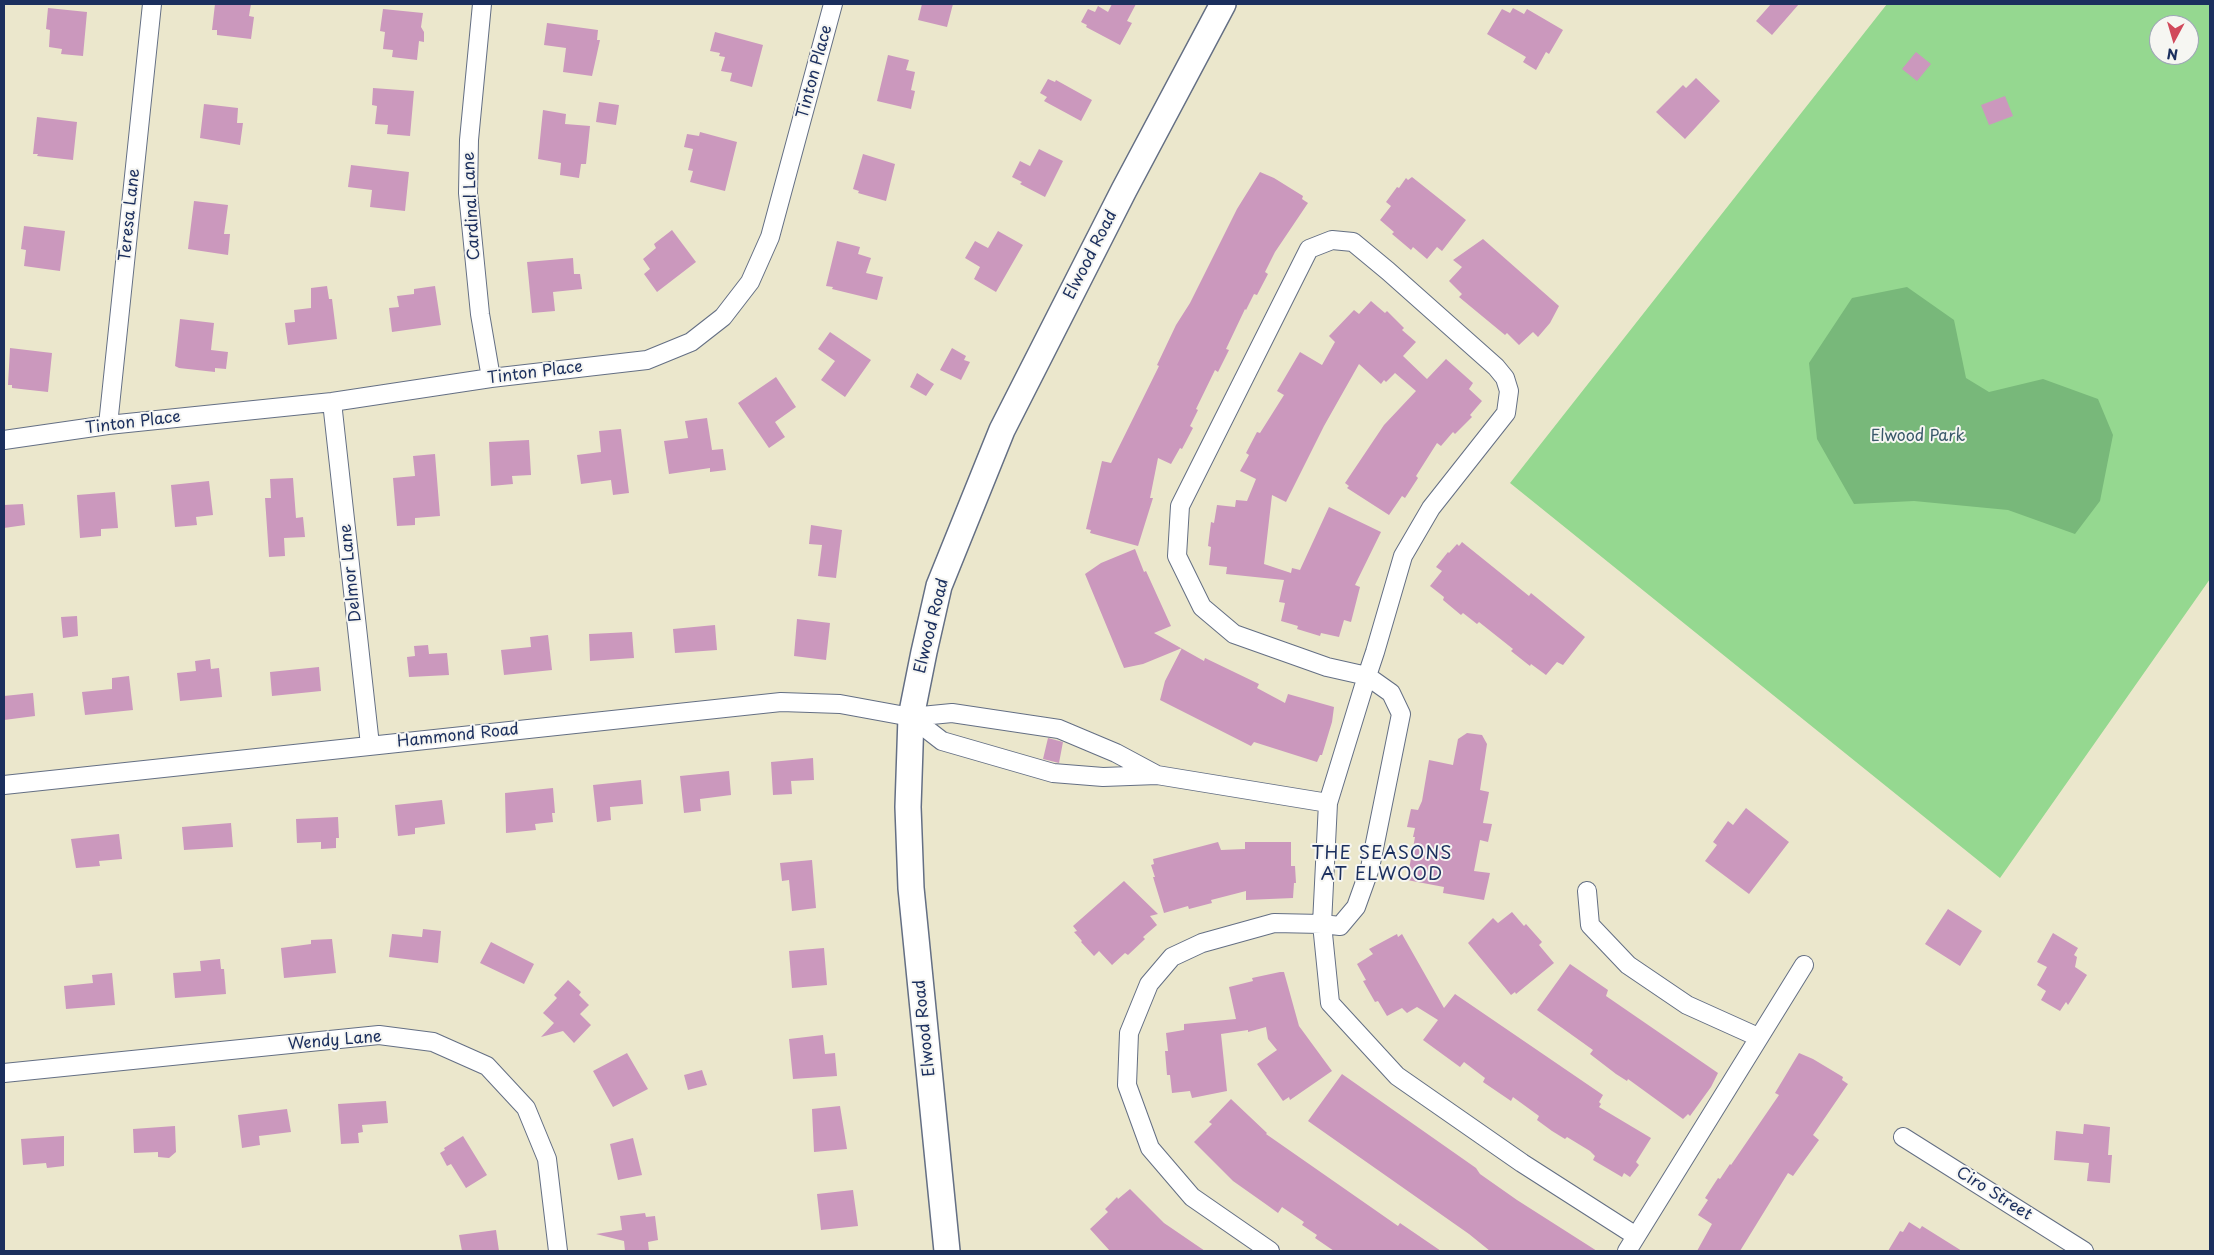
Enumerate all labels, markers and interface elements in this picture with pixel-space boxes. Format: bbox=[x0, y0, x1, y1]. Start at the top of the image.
north arrow bbox=[2149, 15, 2199, 65]
street label: Tinton Place bbox=[793, 23, 837, 121]
text: N bbox=[2166, 43, 2179, 65]
street label: Cardinal Lane bbox=[460, 151, 484, 261]
street label: Teresa Lane bbox=[116, 168, 144, 262]
street label: Elwood Road bbox=[1060, 207, 1122, 303]
street label: Tinton Place bbox=[486, 358, 584, 388]
street label: Tinton Place bbox=[84, 408, 182, 438]
park label: Elwood Park bbox=[1871, 427, 1965, 447]
street label: Delmor Lane bbox=[336, 523, 366, 623]
street label: Elwood Road bbox=[911, 576, 953, 676]
street label: Hammond Road bbox=[396, 720, 520, 752]
district label: THE SEASONS AT ELWOOD bbox=[1310, 843, 1454, 886]
street label: Elwood Road bbox=[910, 979, 940, 1077]
street label: Wendy Lane bbox=[287, 1027, 383, 1055]
street label: Ciro Street bbox=[1953, 1163, 2035, 1225]

